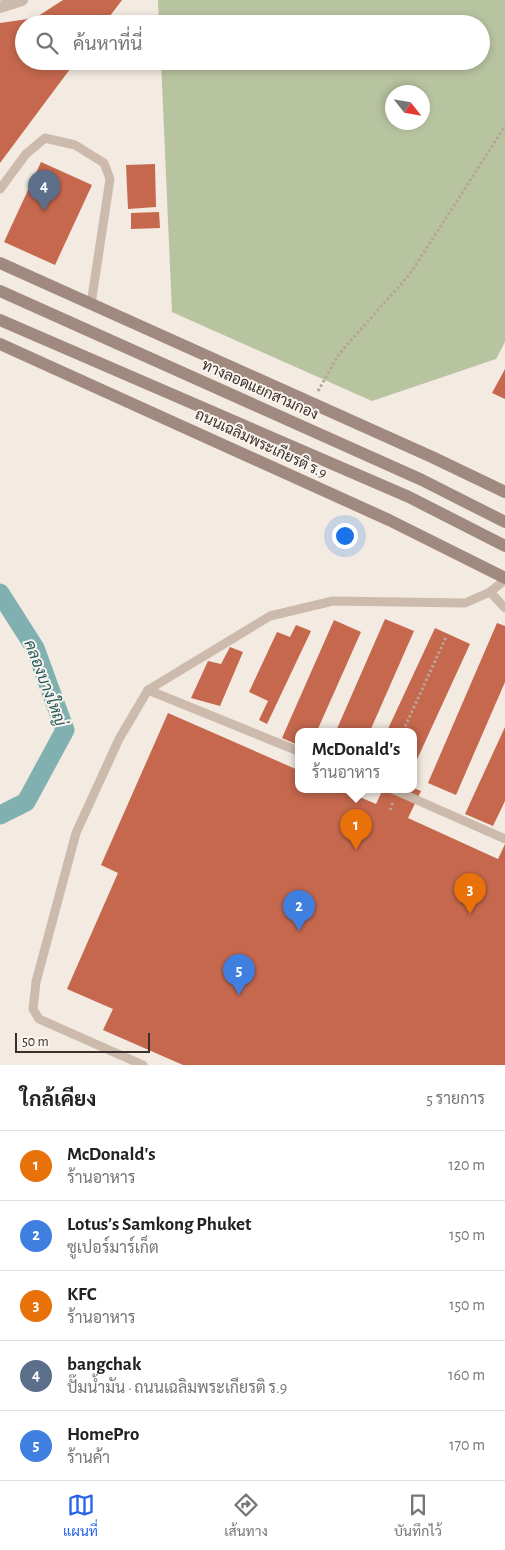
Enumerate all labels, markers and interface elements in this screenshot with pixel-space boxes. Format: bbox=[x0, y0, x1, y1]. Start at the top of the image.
search box bbox=[15, 15, 490, 70]
icon: search bbox=[33, 29, 61, 57]
text: ค้นหาที่นี่ bbox=[73, 35, 142, 54]
north arrow bbox=[385, 85, 430, 130]
pin: 4 bbox=[28, 170, 60, 211]
street label: ทางลอดแยกสามกอง bbox=[200, 358, 320, 422]
street label: ถนนเฉลิมพระเกียรติ ร.9 bbox=[193, 404, 330, 481]
your location bbox=[332, 523, 358, 549]
water label: คลองบางใหญ่ bbox=[20, 636, 73, 729]
popup bbox=[295, 728, 417, 793]
text: McDonald's bbox=[312, 740, 400, 759]
text: ร้านอาหาร bbox=[312, 765, 380, 781]
pin: 1 bbox=[340, 809, 372, 850]
pin: 3 bbox=[454, 873, 486, 914]
pin: 2 bbox=[283, 890, 315, 931]
pin: 5 bbox=[223, 954, 255, 995]
scale bar bbox=[15, 1030, 150, 1053]
text: 50 m bbox=[22, 1035, 49, 1049]
text: ใกล้เคียง bbox=[20, 1089, 96, 1110]
text: 5 รายการ bbox=[426, 1091, 485, 1107]
text: McDonald's bbox=[67, 1145, 156, 1164]
text: 1 bbox=[33, 1157, 39, 1173]
text: 120 m bbox=[448, 1157, 485, 1173]
text: ร้านอาหาร bbox=[67, 1170, 136, 1186]
text: Lotus’s Samkong Phuket bbox=[67, 1215, 251, 1234]
text: 2 bbox=[32, 1227, 40, 1243]
text: 150 m bbox=[449, 1227, 485, 1243]
text: ซูเปอร์มาร์เก็ต bbox=[67, 1240, 159, 1256]
text: KFC bbox=[67, 1285, 97, 1304]
text: 3 bbox=[33, 1297, 39, 1313]
text: 150 m bbox=[449, 1297, 485, 1313]
text: ร้านอาหาร bbox=[67, 1310, 136, 1326]
text: bangchak bbox=[67, 1355, 141, 1374]
text: 4 bbox=[32, 1367, 40, 1383]
text: 160 m bbox=[448, 1367, 485, 1383]
text: ปั๊มน้ำมัน · ถนนเฉลิมพระเกียรติ ร.9 bbox=[67, 1380, 287, 1396]
text: HomePro bbox=[67, 1425, 139, 1444]
text: 5 bbox=[33, 1437, 39, 1453]
text: 170 m bbox=[449, 1437, 485, 1453]
text: ร้านค้า bbox=[67, 1450, 110, 1466]
tab: แผนที่ bbox=[63, 1491, 98, 1541]
tab: เส้นทาง bbox=[224, 1491, 268, 1541]
tab: บันทึกไว้ bbox=[394, 1491, 442, 1541]

